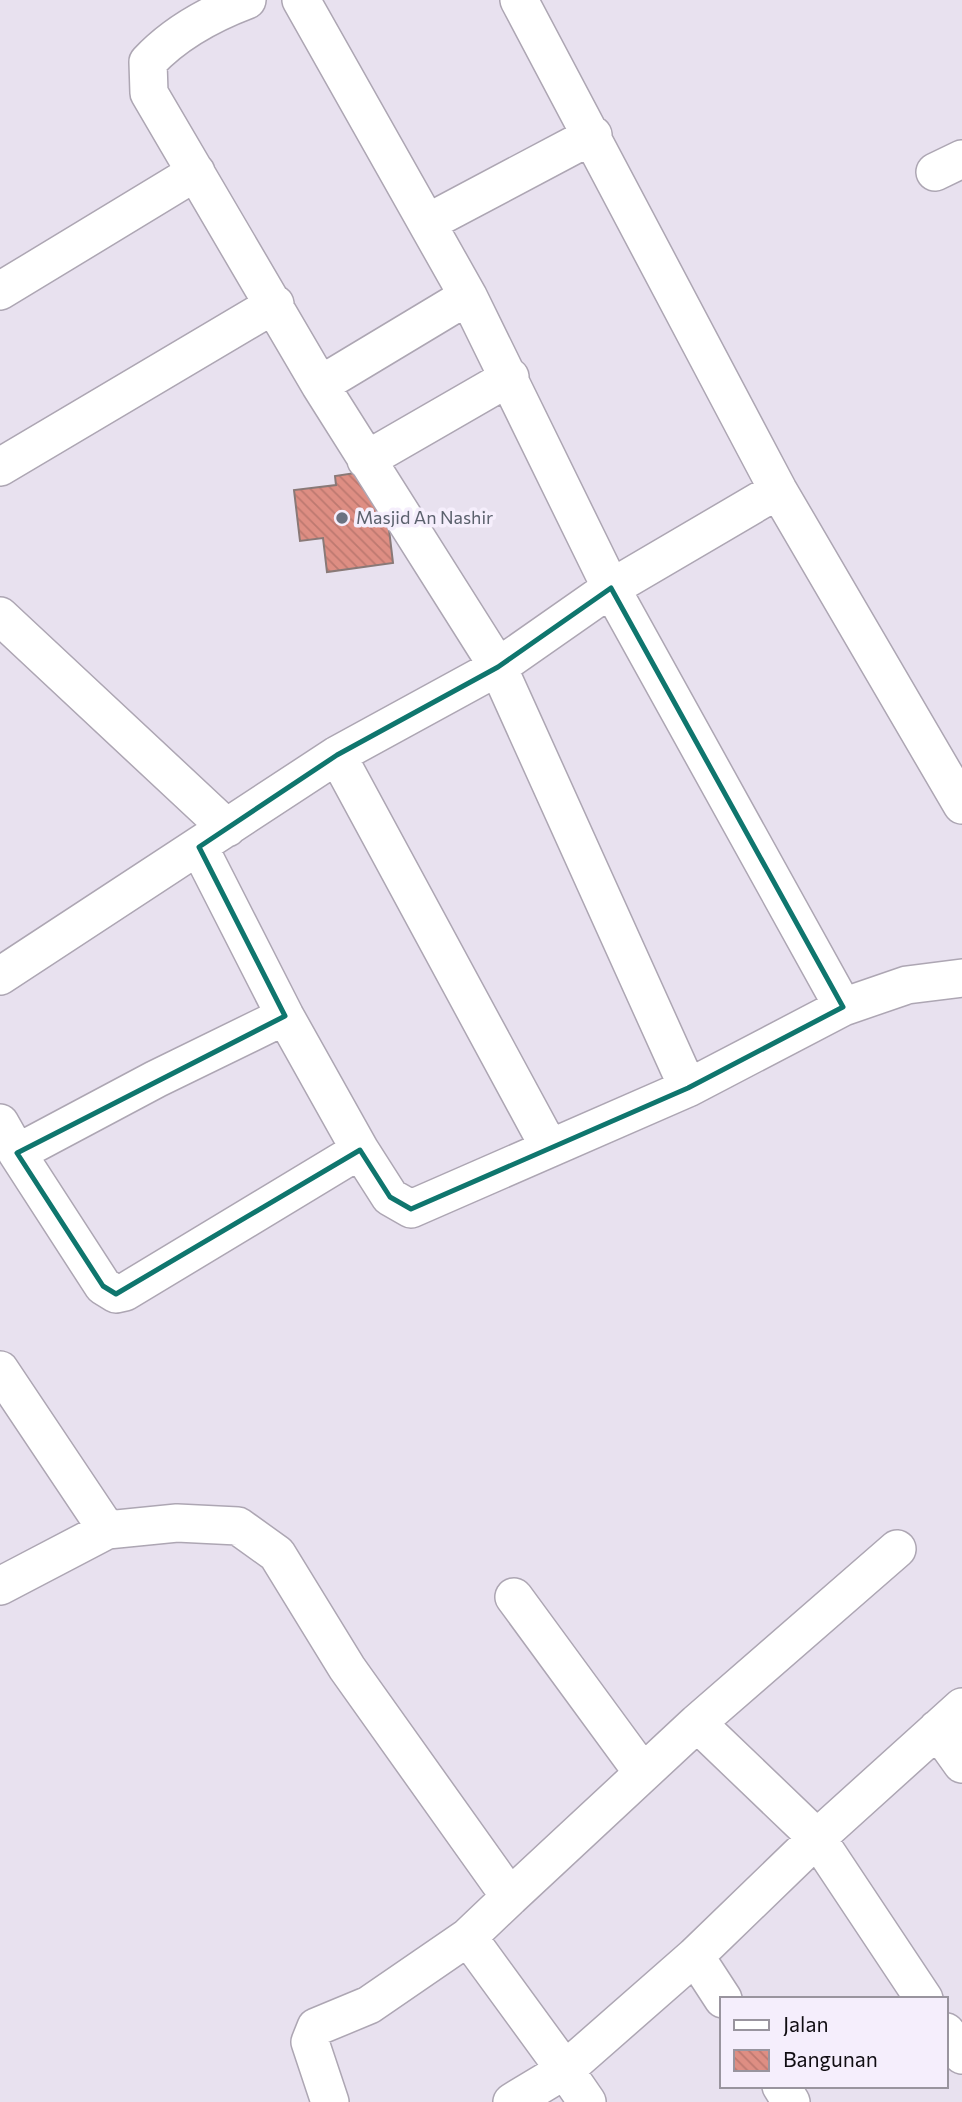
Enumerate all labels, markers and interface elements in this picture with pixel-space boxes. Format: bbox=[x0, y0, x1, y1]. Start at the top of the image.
place label: Masjid An Nashir bbox=[356, 506, 493, 528]
marker: Masjid An Nashir bbox=[334, 510, 350, 526]
legend bbox=[720, 1997, 948, 2088]
text: Jalan bbox=[783, 2011, 828, 2036]
text: Bangunan bbox=[783, 2046, 878, 2071]

